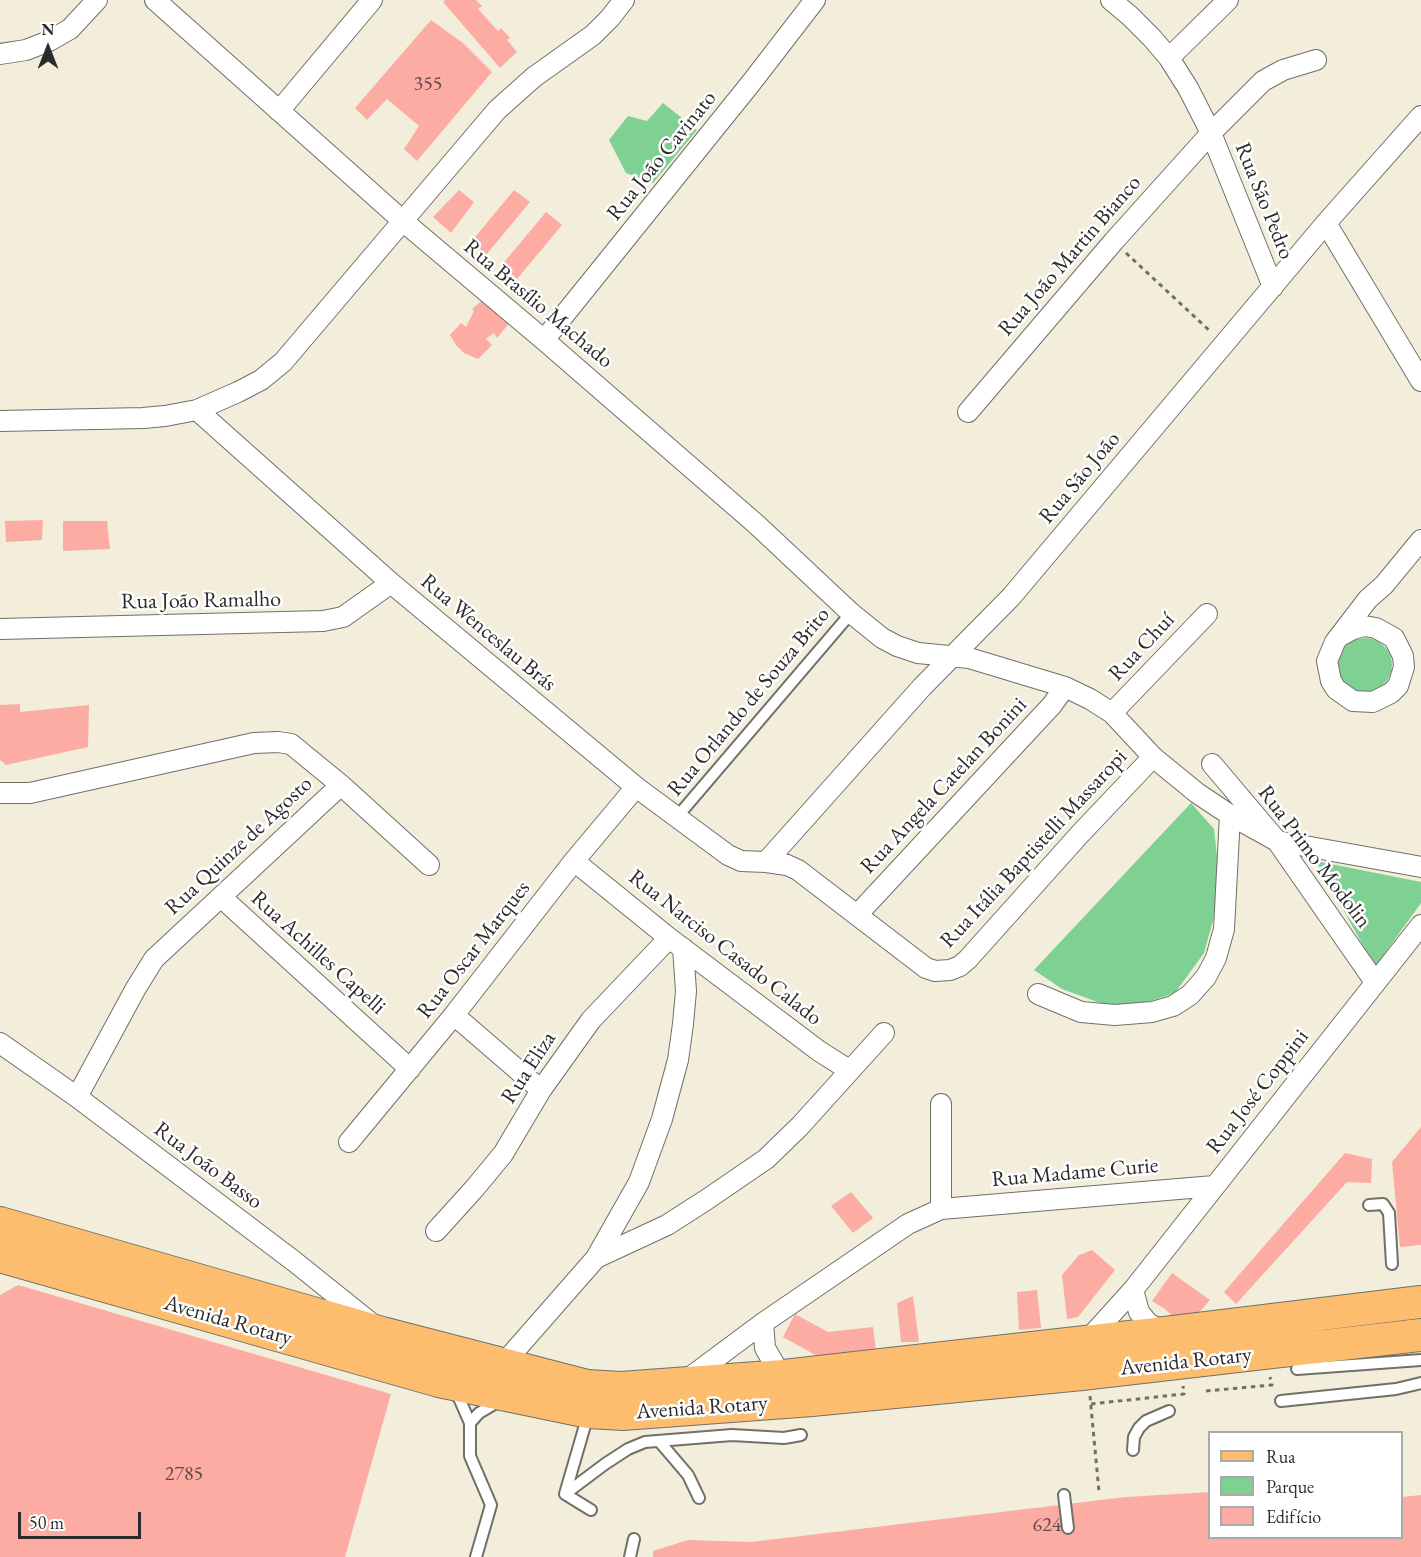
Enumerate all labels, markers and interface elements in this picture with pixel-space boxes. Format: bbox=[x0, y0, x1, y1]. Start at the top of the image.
north arrow bbox=[18, 18, 78, 78]
text: N bbox=[42, 19, 54, 40]
house number: 355 bbox=[414, 73, 442, 97]
street label: Rua João Cavinato bbox=[602, 86, 722, 226]
street label: Rua São Pedro bbox=[1229, 139, 1299, 263]
street label: Rua João Martin Bianco bbox=[993, 170, 1147, 342]
street label: Rua Brasílio Machado bbox=[458, 234, 618, 374]
street label: Rua São João bbox=[1034, 426, 1126, 530]
street label: Rua Wenceslau Brás bbox=[415, 569, 561, 697]
street label: Rua João Ramalho bbox=[121, 586, 281, 616]
street label: Rua Orlando de Souza Brito bbox=[662, 602, 836, 802]
street label: Rua Chuí bbox=[1104, 607, 1180, 687]
street label: Rua Angela Catelan Bonini bbox=[855, 692, 1033, 880]
street label: Rua Itália Baptistelli Massaropi bbox=[935, 744, 1133, 954]
street label: Rua Quinze de Agosto bbox=[160, 771, 318, 921]
street label: Rua Primo Modolin bbox=[1252, 780, 1376, 934]
street label: Rua Narciso Casado Calado bbox=[623, 864, 827, 1032]
street label: Rua Oscar Marques bbox=[412, 876, 536, 1024]
street label: Rua Achilles Capelli bbox=[245, 886, 391, 1020]
street label: Rua José Coppini bbox=[1201, 1025, 1315, 1159]
street label: Rua Eliza bbox=[496, 1027, 562, 1109]
street label: Rua João Basso bbox=[148, 1117, 268, 1215]
street label: Rua Madame Curie bbox=[991, 1153, 1159, 1193]
street label: Avenida Rotary bbox=[161, 1290, 295, 1352]
street label: Avenida Rotary bbox=[1119, 1342, 1253, 1382]
street label: Avenida Rotary bbox=[635, 1390, 769, 1426]
legend bbox=[1208, 1431, 1403, 1539]
text: Rua bbox=[1266, 1445, 1296, 1468]
house number: 2785 bbox=[165, 1463, 203, 1487]
text: Parque bbox=[1266, 1475, 1314, 1498]
scale bar bbox=[21, 1500, 144, 1538]
text: Edifício bbox=[1266, 1505, 1321, 1528]
text: 50 m bbox=[29, 1511, 64, 1534]
house number: 624 bbox=[1033, 1514, 1061, 1538]

